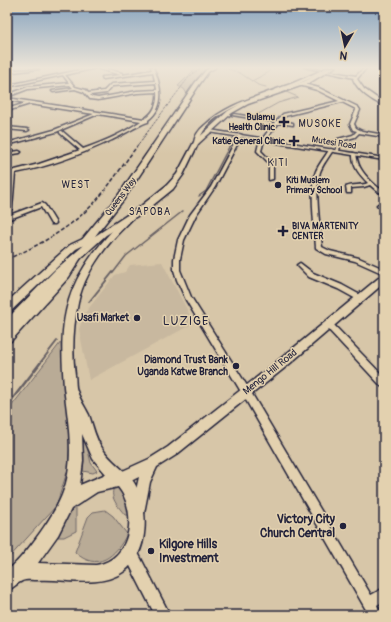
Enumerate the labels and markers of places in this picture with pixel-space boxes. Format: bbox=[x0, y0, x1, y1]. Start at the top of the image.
place label: Bulamu Health Clinic bbox=[229, 112, 275, 133]
marker: Bulamu Health Clinic bbox=[278, 116, 290, 128]
marker: Katie General Clinic bbox=[288, 135, 300, 147]
place label: Katie General Clinic bbox=[212, 136, 285, 147]
place label: Kiti Muslem Primary School bbox=[286, 175, 342, 196]
marker: Kiti Muslem Primary School bbox=[273, 180, 283, 190]
place label: BIVA MARTENITY CENTER bbox=[292, 221, 359, 242]
marker: BIVA MARTENITY CENTER bbox=[277, 225, 289, 237]
place label: Usafi Market bbox=[77, 312, 130, 324]
marker: Usafi Market bbox=[132, 313, 142, 323]
place label: Diamond Trust Bank Uganda Katwe Branch bbox=[137, 354, 229, 378]
marker: Diamond Trust Bank Uganda Katwe Branch bbox=[231, 361, 241, 371]
place label: Victory City Church Central bbox=[260, 512, 336, 541]
marker: Victory City Church Central bbox=[338, 521, 348, 531]
place label: Kilgore Hills Investment bbox=[159, 537, 220, 566]
marker: Kilgore Hills Investment bbox=[146, 546, 156, 556]

